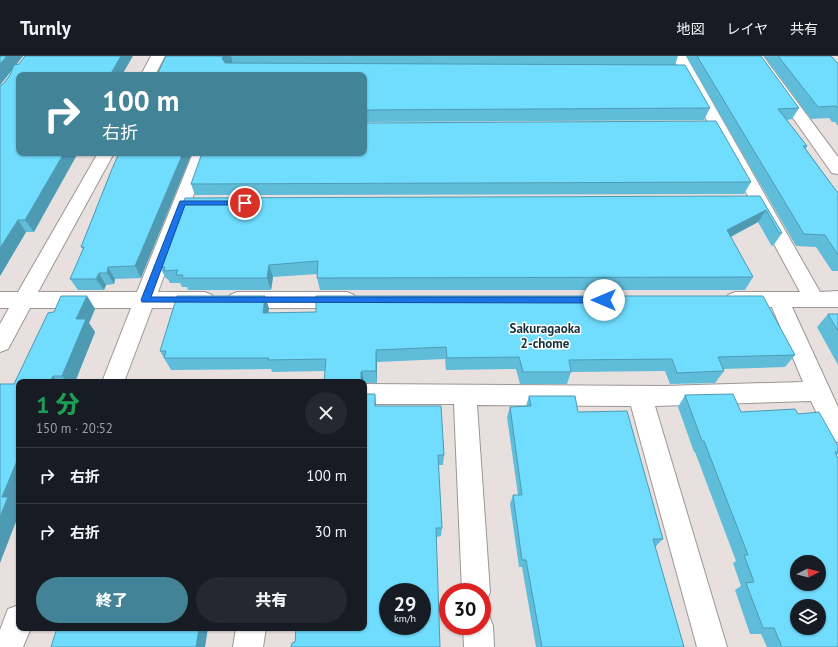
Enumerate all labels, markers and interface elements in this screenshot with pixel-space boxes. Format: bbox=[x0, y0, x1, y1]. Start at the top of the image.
text: Turnly bbox=[20, 16, 71, 40]
text: 地図 bbox=[676, 20, 704, 38]
text: レイヤ bbox=[726, 20, 768, 38]
text: 共有 bbox=[790, 20, 818, 38]
text: 100 m bbox=[102, 82, 179, 119]
icon: right bbox=[36, 88, 88, 140]
text: 右折 bbox=[102, 121, 138, 144]
pin bbox=[228, 186, 262, 220]
icon: arrive bbox=[234, 192, 256, 214]
position arrow bbox=[583, 279, 625, 321]
district label: Sakuragaoka 2-chome bbox=[510, 320, 580, 352]
text: 1 分 bbox=[36, 389, 80, 420]
button: close bbox=[305, 392, 347, 434]
text: 150 m · 20:52 bbox=[36, 420, 113, 437]
icon: right bbox=[36, 465, 58, 487]
text: 100 m bbox=[306, 466, 347, 485]
text: 右折 bbox=[70, 467, 100, 486]
icon: right bbox=[36, 521, 58, 543]
text: 30 m bbox=[314, 522, 347, 541]
text: 右折 bbox=[70, 523, 100, 542]
north arrow bbox=[790, 555, 826, 591]
map controls bbox=[790, 555, 826, 635]
button: 終了 bbox=[36, 577, 188, 623]
button: 共有 bbox=[196, 577, 347, 623]
speed limit sign: 30 bbox=[439, 583, 491, 635]
text: 29 bbox=[394, 591, 416, 617]
button: layers bbox=[790, 599, 826, 635]
text: km/h bbox=[394, 612, 416, 625]

